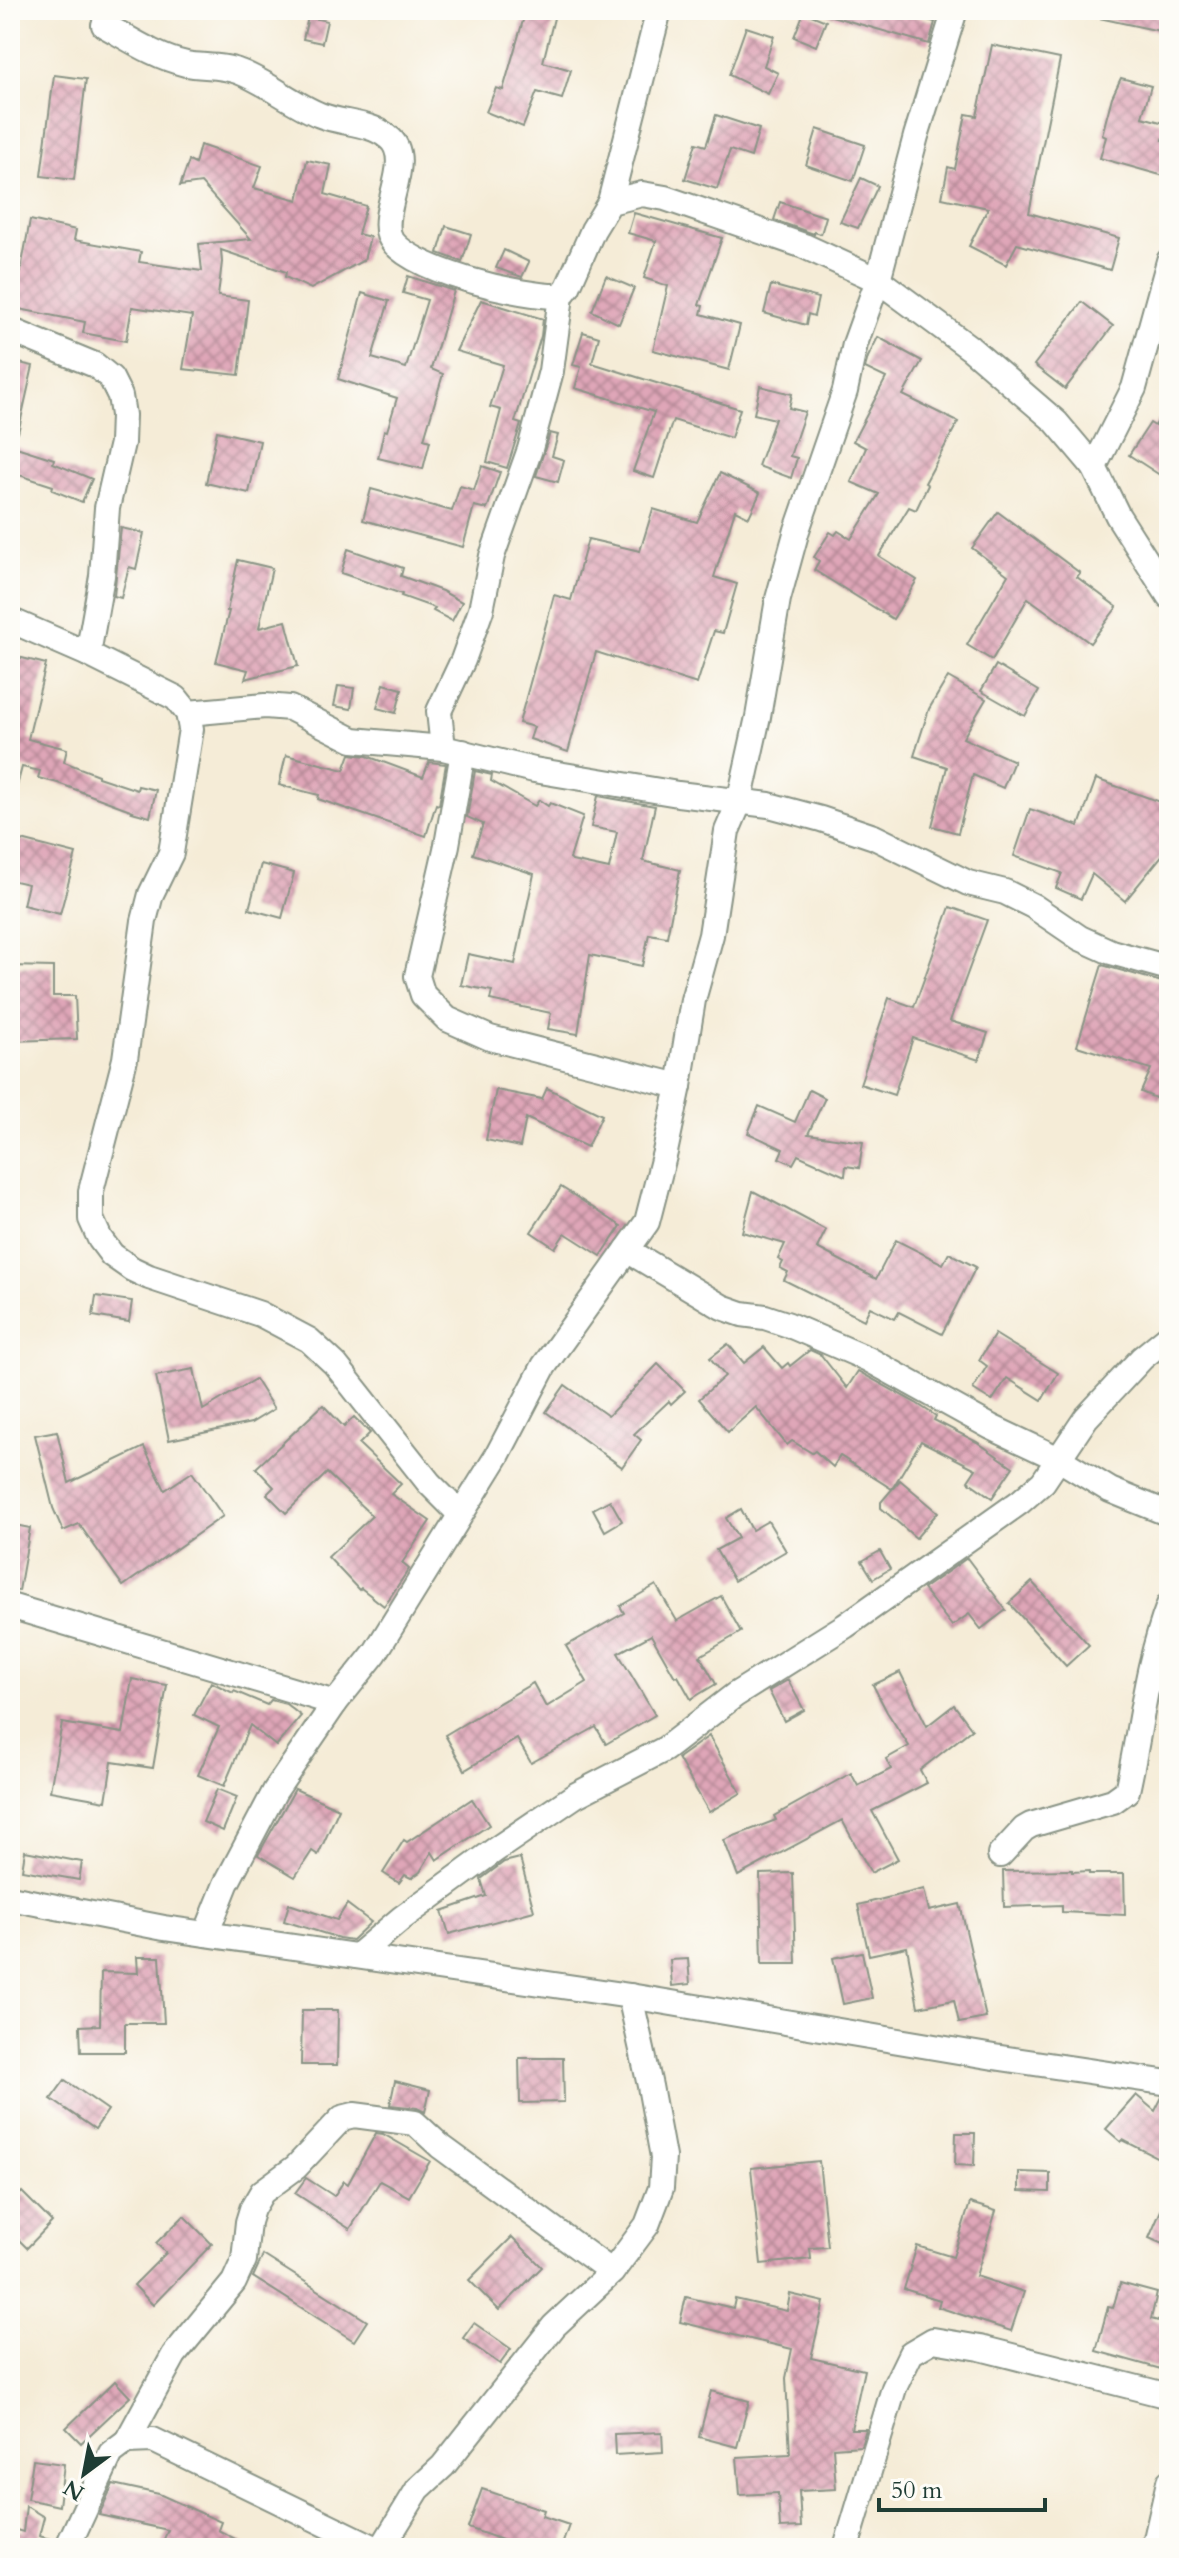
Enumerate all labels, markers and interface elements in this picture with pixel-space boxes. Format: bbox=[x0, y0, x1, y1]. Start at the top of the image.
north arrow bbox=[44, 2434, 124, 2514]
scale bar bbox=[879, 2462, 1045, 2512]
text: N bbox=[58, 2472, 90, 2508]
text: 50 m bbox=[891, 2474, 943, 2507]

